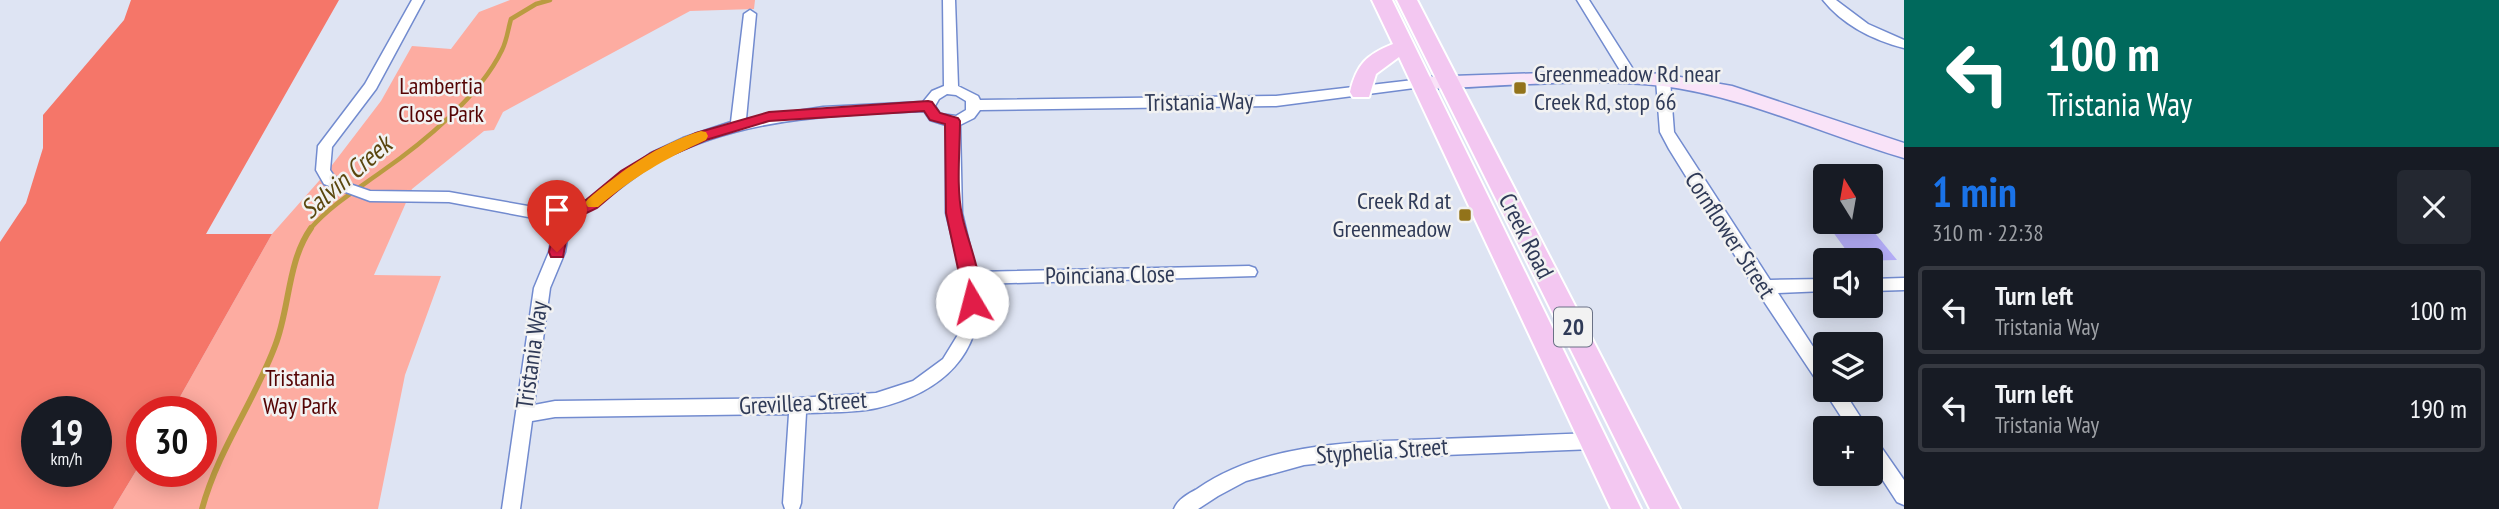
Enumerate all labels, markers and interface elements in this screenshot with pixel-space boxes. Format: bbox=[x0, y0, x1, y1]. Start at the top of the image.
text: 100 m bbox=[2047, 21, 2160, 85]
icon: left bbox=[1932, 28, 2023, 119]
place label: Greenmeadow Rd near Creek Rd, stop 66 bbox=[1534, 58, 1721, 117]
park label: Lambertia Close Park bbox=[398, 70, 485, 129]
marker: Greenmeadow Rd near Creek Rd, stop 66 bbox=[1512, 80, 1528, 96]
text: Tristania Way bbox=[2047, 83, 2192, 125]
street label: Tristania Way bbox=[1144, 85, 1254, 118]
water label: Salvin Creek bbox=[293, 126, 400, 225]
north arrow bbox=[1813, 164, 1883, 234]
map controls bbox=[1813, 164, 1883, 486]
text: 1 min bbox=[1932, 164, 2017, 219]
street label: Cornflower Street bbox=[1678, 166, 1783, 304]
button: close bbox=[2397, 170, 2471, 244]
pin bbox=[527, 180, 587, 252]
place label: Creek Rd at Greenmeadow bbox=[1333, 185, 1452, 244]
street label: Creek Road bbox=[1492, 188, 1561, 284]
icon: arrive bbox=[538, 191, 576, 229]
marker: Creek Rd at Greenmeadow bbox=[1457, 207, 1473, 223]
text: 310 m · 22:38 bbox=[1932, 218, 2044, 247]
button: sound bbox=[1813, 248, 1883, 318]
street label: Poinciana Close bbox=[1045, 258, 1175, 291]
position arrow bbox=[935, 265, 1009, 339]
text: Turn left bbox=[1995, 279, 2073, 312]
icon: left bbox=[1936, 291, 1974, 329]
text: 100 m bbox=[2409, 294, 2467, 327]
street label: Tristania Way bbox=[509, 299, 554, 411]
road number: 20 bbox=[1554, 308, 1592, 346]
text: Tristania Way bbox=[1995, 312, 2099, 341]
button: layers bbox=[1813, 332, 1883, 402]
park label: Tristania Way Park bbox=[263, 362, 338, 421]
text: Turn left bbox=[1995, 377, 2073, 410]
street label: Grevillea Street bbox=[738, 384, 868, 421]
icon: left bbox=[1936, 389, 1974, 427]
text: 190 m bbox=[2409, 392, 2467, 425]
speed limit sign: 30 bbox=[126, 396, 217, 487]
text: 19 bbox=[50, 409, 83, 455]
text: Tristania Way bbox=[1995, 410, 2099, 439]
button: + bbox=[1813, 416, 1883, 486]
street label: Styphelia Street bbox=[1315, 430, 1449, 471]
text: km/h bbox=[51, 447, 82, 470]

